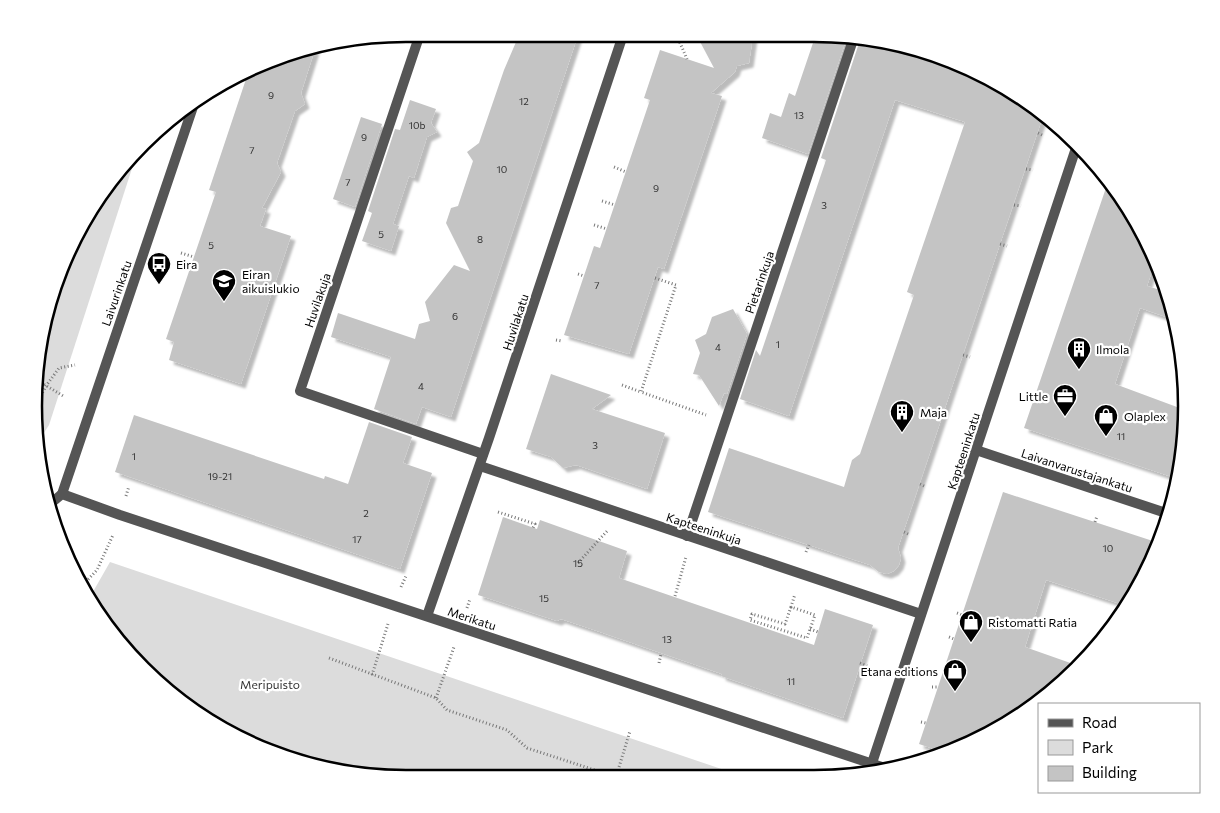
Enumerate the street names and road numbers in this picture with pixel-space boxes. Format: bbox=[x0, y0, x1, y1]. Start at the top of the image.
street label: Pietarinkuja bbox=[742, 249, 776, 315]
street label: Laivurinkatu bbox=[98, 258, 134, 328]
street label: Huvilakuja bbox=[301, 271, 333, 329]
street label: Huvilakatu bbox=[499, 292, 531, 352]
street label: Kapteeninkatu bbox=[944, 411, 982, 491]
street label: Laivanvarustajankatu bbox=[1020, 445, 1134, 495]
street label: Kapteeninkuja bbox=[665, 509, 743, 547]
street label: Merikatu bbox=[446, 604, 498, 632]

